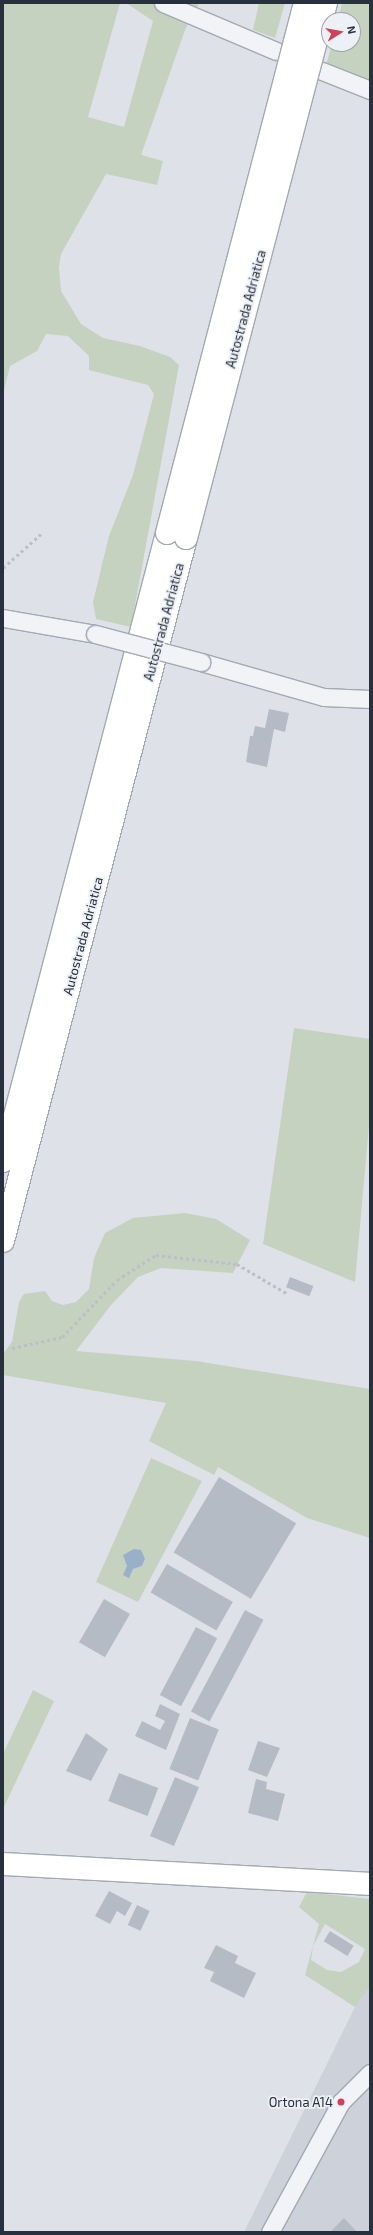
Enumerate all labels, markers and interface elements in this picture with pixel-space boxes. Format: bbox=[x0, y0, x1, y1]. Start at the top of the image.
north arrow bbox=[321, 12, 361, 52]
text: N bbox=[345, 25, 359, 35]
street label: Autostrada Adriatica bbox=[223, 248, 269, 370]
street label: Autostrada Adriatica bbox=[141, 561, 187, 683]
street label: Autostrada Adriatica bbox=[60, 875, 106, 997]
place label: Ortona A14 bbox=[268, 2094, 333, 2110]
marker: Ortona A14 bbox=[336, 2097, 346, 2107]

